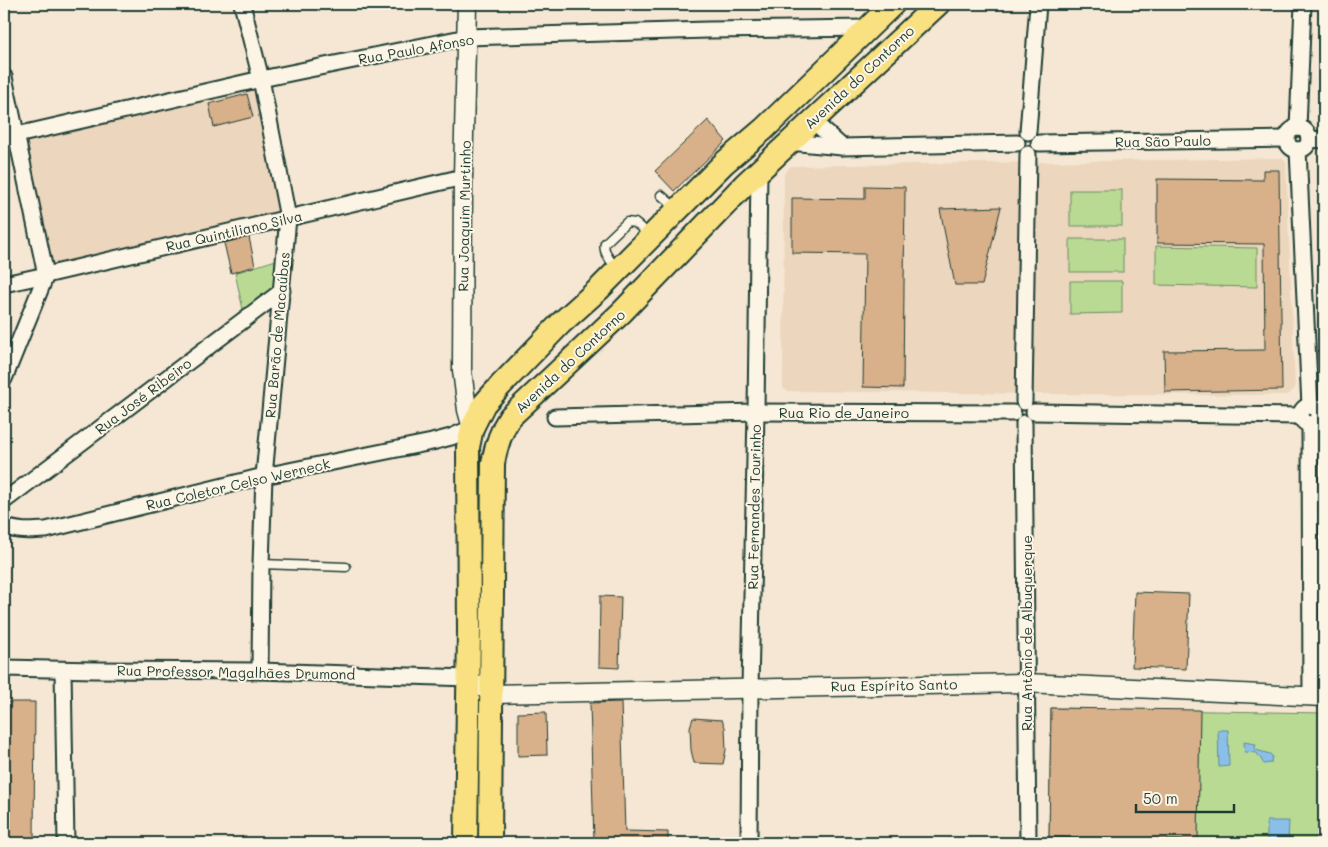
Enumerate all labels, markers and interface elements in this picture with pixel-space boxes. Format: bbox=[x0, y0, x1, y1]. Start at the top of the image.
street label: Avenida do Contorno bbox=[800, 21, 918, 133]
street label: Rua Paulo Afonso bbox=[357, 29, 475, 69]
street label: Rua São Paulo bbox=[1115, 131, 1211, 151]
street label: Rua Joaquim Murtinho bbox=[453, 140, 475, 292]
street label: Rua Quintiliano Silva bbox=[164, 206, 304, 256]
street label: Rua Barão de Macaúbas bbox=[260, 251, 294, 419]
street label: Avenida do Contorno bbox=[511, 305, 629, 417]
street label: Rua José Ribeiro bbox=[91, 353, 195, 439]
street label: Rua Rio de Janeiro bbox=[779, 403, 909, 422]
street label: Rua Fernandes Tourinho bbox=[743, 424, 765, 590]
street label: Rua Coletor Celso Werneck bbox=[144, 454, 332, 514]
street label: Rua Antônio de Albuquerque bbox=[1017, 535, 1036, 731]
street label: Rua Professor Magalhães Drumond bbox=[117, 660, 355, 684]
street label: Rua Espírito Santo bbox=[830, 674, 958, 696]
scale bar bbox=[1136, 782, 1233, 814]
text: 50 m bbox=[1143, 788, 1178, 808]

